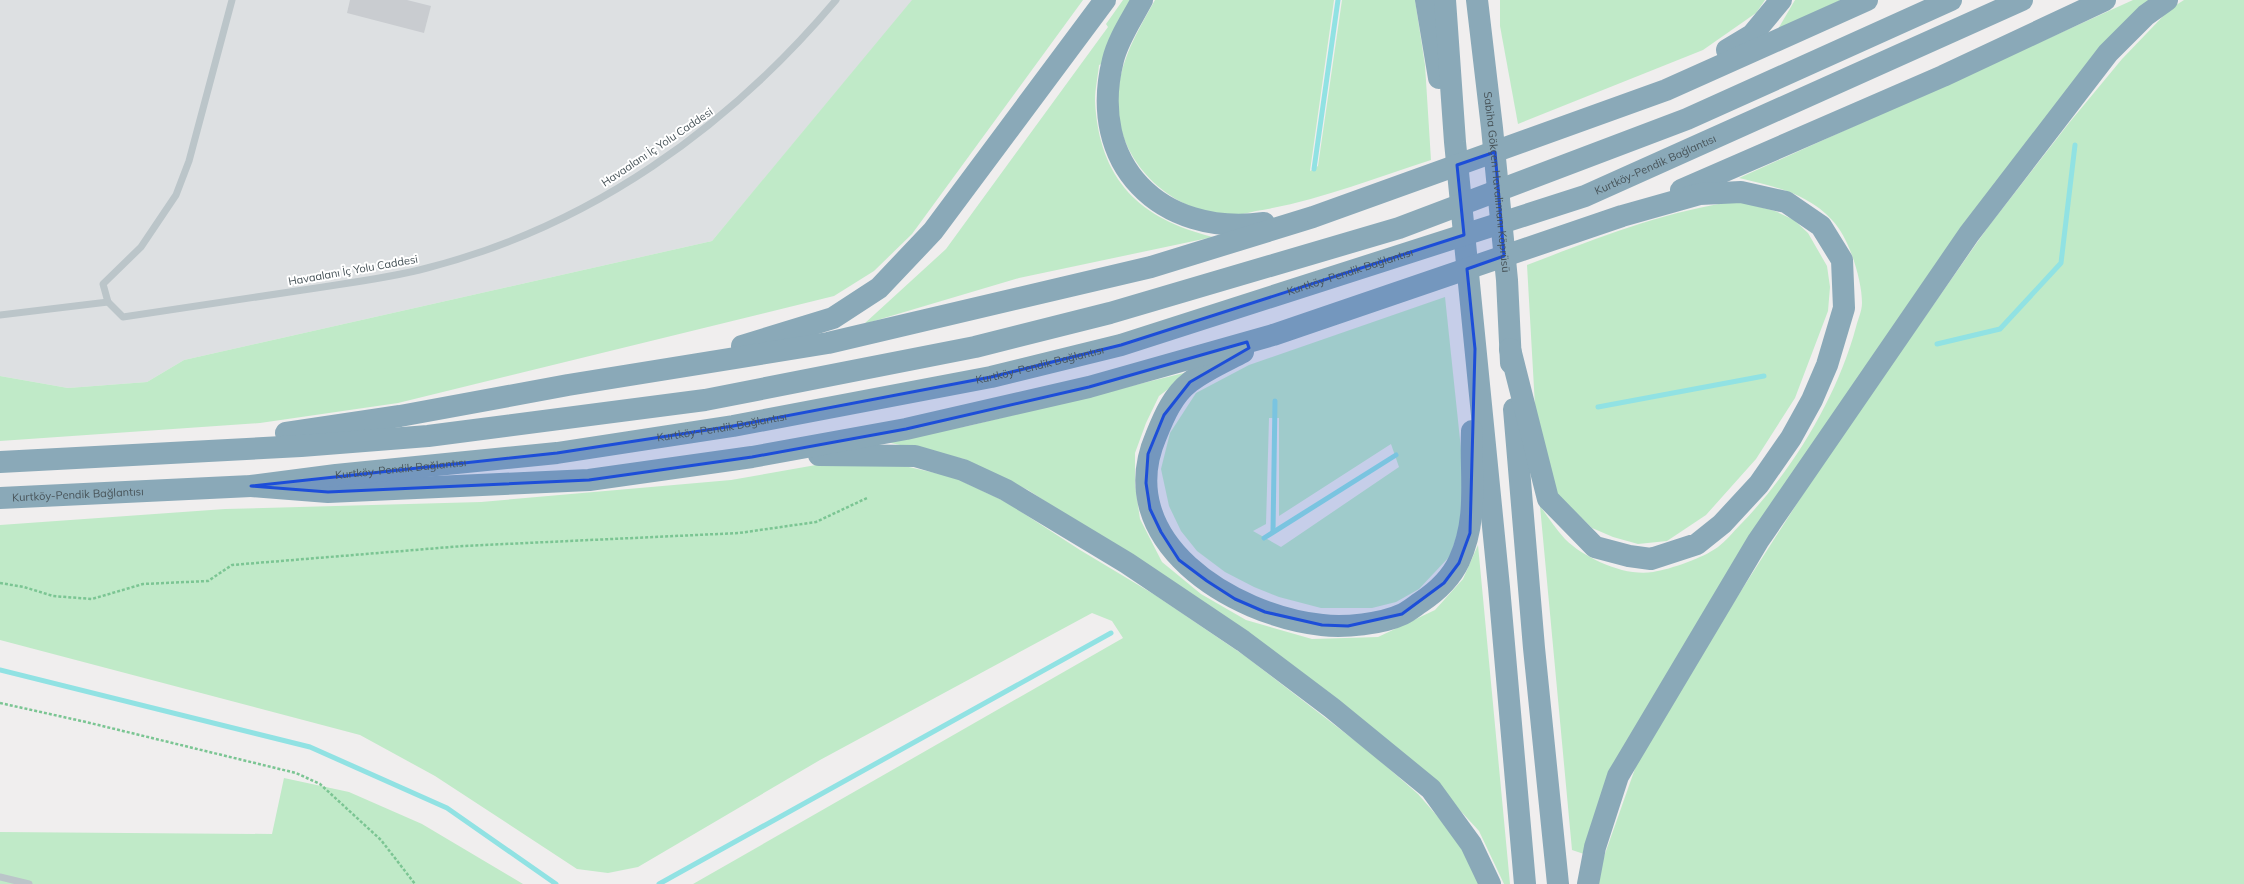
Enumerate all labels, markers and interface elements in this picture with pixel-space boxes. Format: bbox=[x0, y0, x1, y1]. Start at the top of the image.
street label: Sabiha Gökçen Havalimanı Köprüsü bbox=[1481, 91, 1513, 273]
street label: Havaalanı İç Yolu Caddesi bbox=[599, 104, 715, 190]
street label: Kurtköy-Pendik Bağlantısı bbox=[1592, 131, 1718, 198]
street label: Kurtköy-Pendik Bağlantısı bbox=[1285, 245, 1415, 298]
street label: Havaalanı İç Yolu Caddesi bbox=[287, 252, 419, 288]
street label: Kurtköy-Pendik Bağlantısı bbox=[974, 342, 1105, 387]
street label: Kurtköy-Pendik Bağlantısı bbox=[656, 409, 788, 445]
street label: Kurtköy-Pendik Bağlantısı bbox=[335, 455, 467, 482]
street label: Kurtköy-Pendik Bağlantısı bbox=[12, 484, 144, 504]

